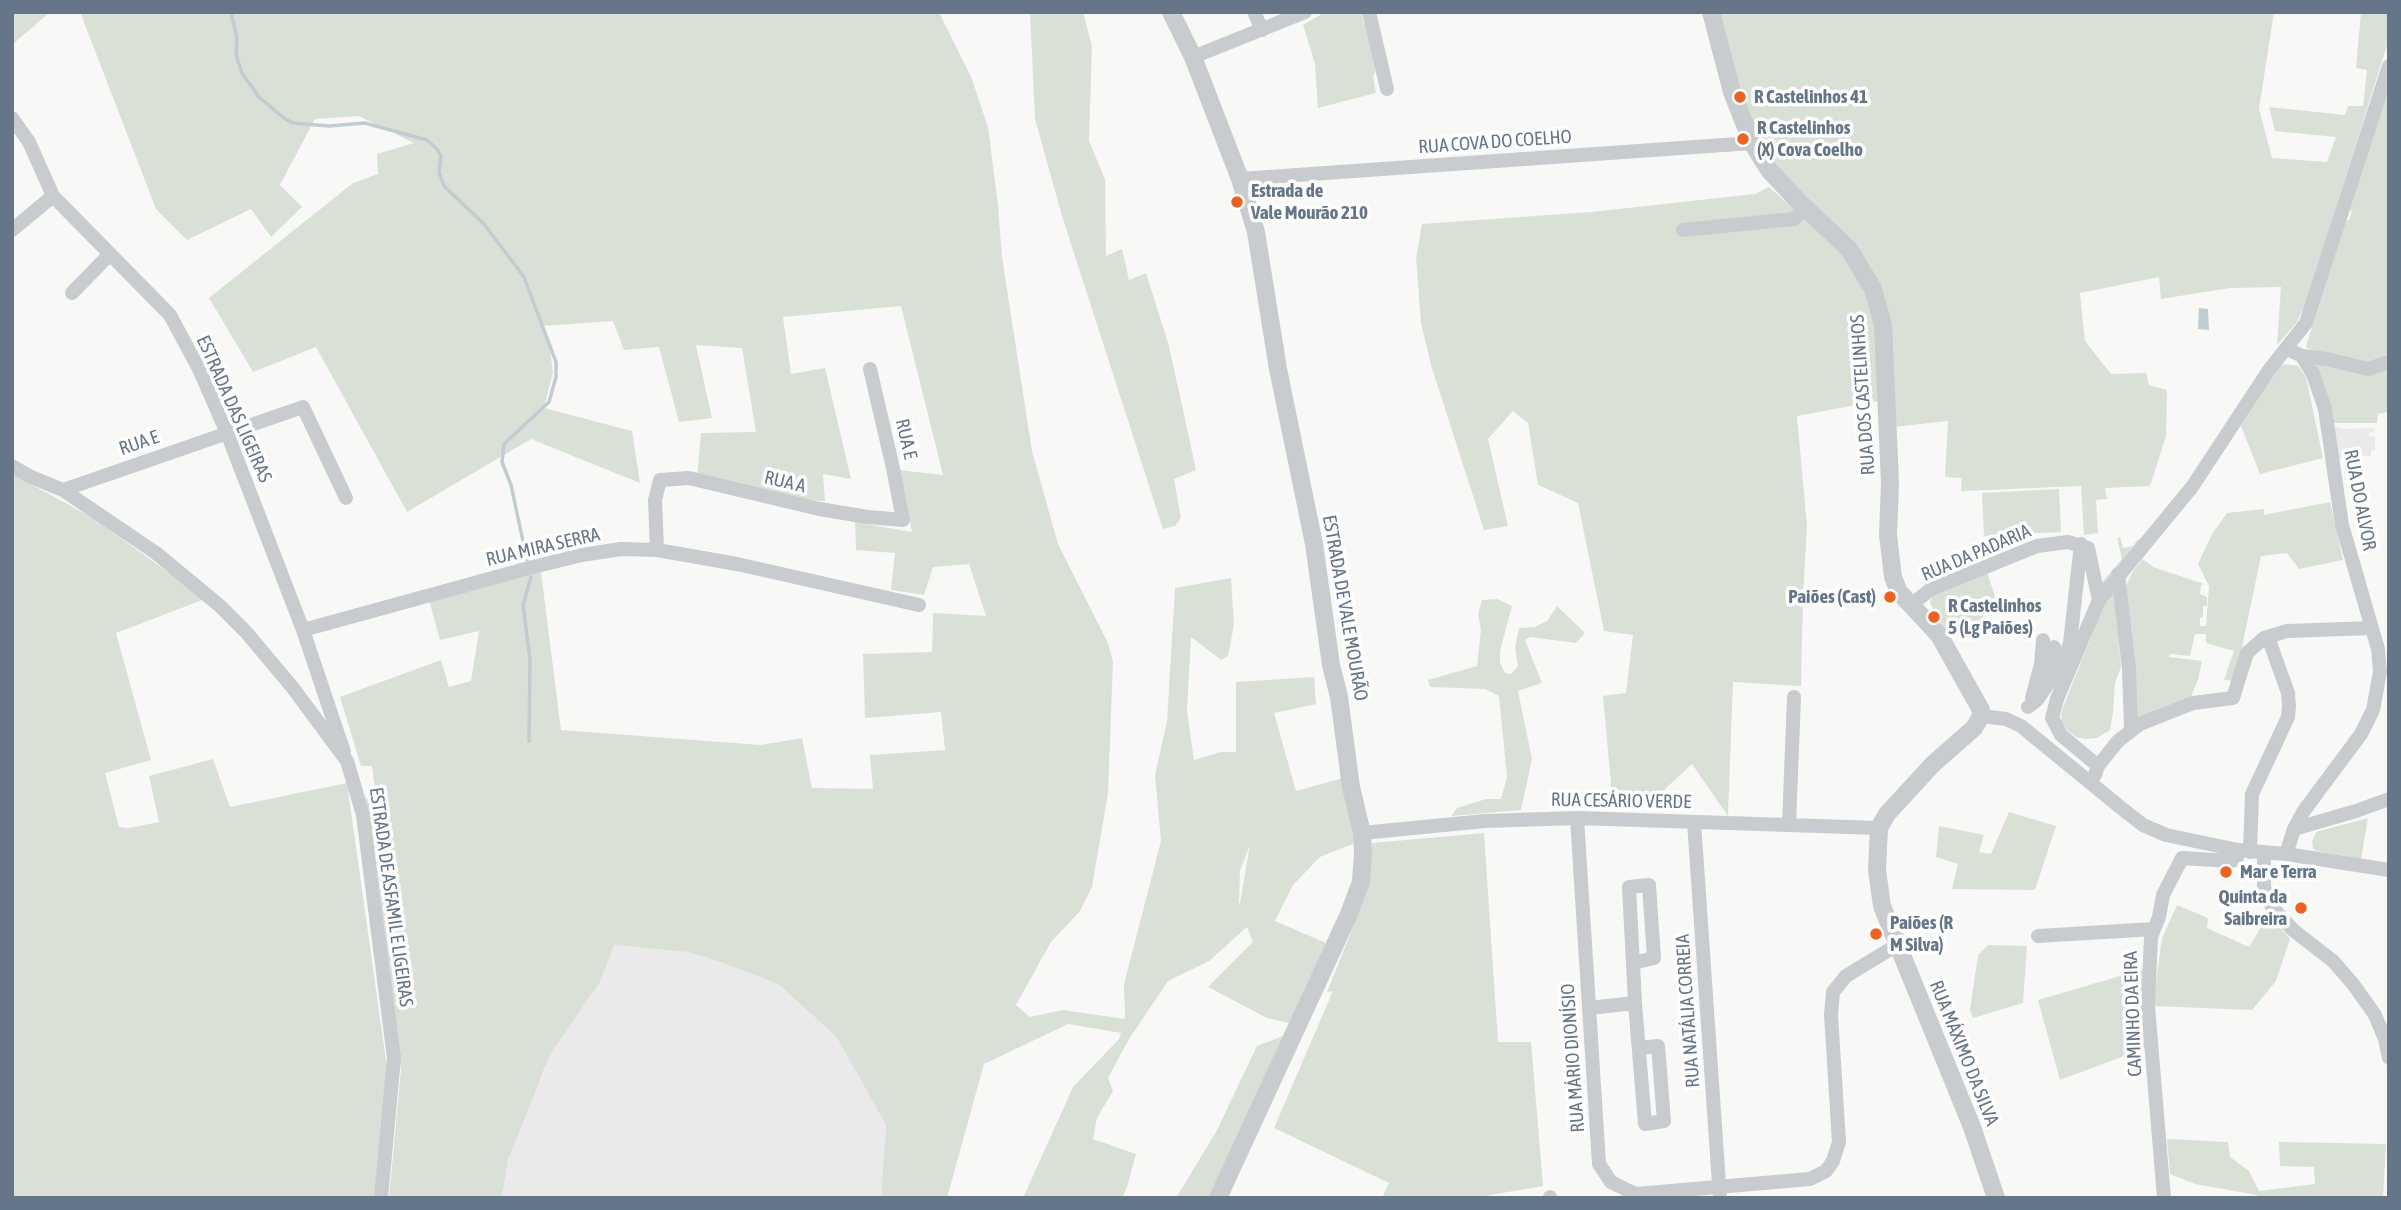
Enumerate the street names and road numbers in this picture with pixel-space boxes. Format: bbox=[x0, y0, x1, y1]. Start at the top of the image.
street label: RUA COVA DO COELHO bbox=[1418, 125, 1572, 159]
street label: RUA DOS CASTELINHOS bbox=[1846, 314, 1880, 476]
street label: ESTRADA DAS LIGEIRAS bbox=[191, 332, 277, 486]
street label: RUA E bbox=[890, 417, 922, 461]
street label: RUA E bbox=[116, 426, 162, 460]
street label: RUA DO ALVOR bbox=[2339, 448, 2381, 552]
street label: RUA A bbox=[762, 466, 808, 498]
street label: ESTRADA DE VALE MOURÃO bbox=[1317, 513, 1373, 703]
street label: RUA DA PADARIA bbox=[1918, 520, 2034, 586]
street label: RUA MIRA SERRA bbox=[484, 523, 602, 571]
street label: ESTRADA DE ASFAMIL E LIGEIRAS bbox=[364, 786, 418, 1008]
street label: RUA CESÁRIO VERDE bbox=[1551, 788, 1691, 814]
street label: RUA NATÁLIA CORREIA bbox=[1671, 933, 1705, 1089]
street label: CAMINHO DA EIRA bbox=[2119, 951, 2147, 1077]
street label: RUA MÁXIMO DA SILVA bbox=[1925, 977, 2003, 1129]
street label: RUA MÁRIO DIONÍSIO bbox=[1556, 983, 1590, 1133]

